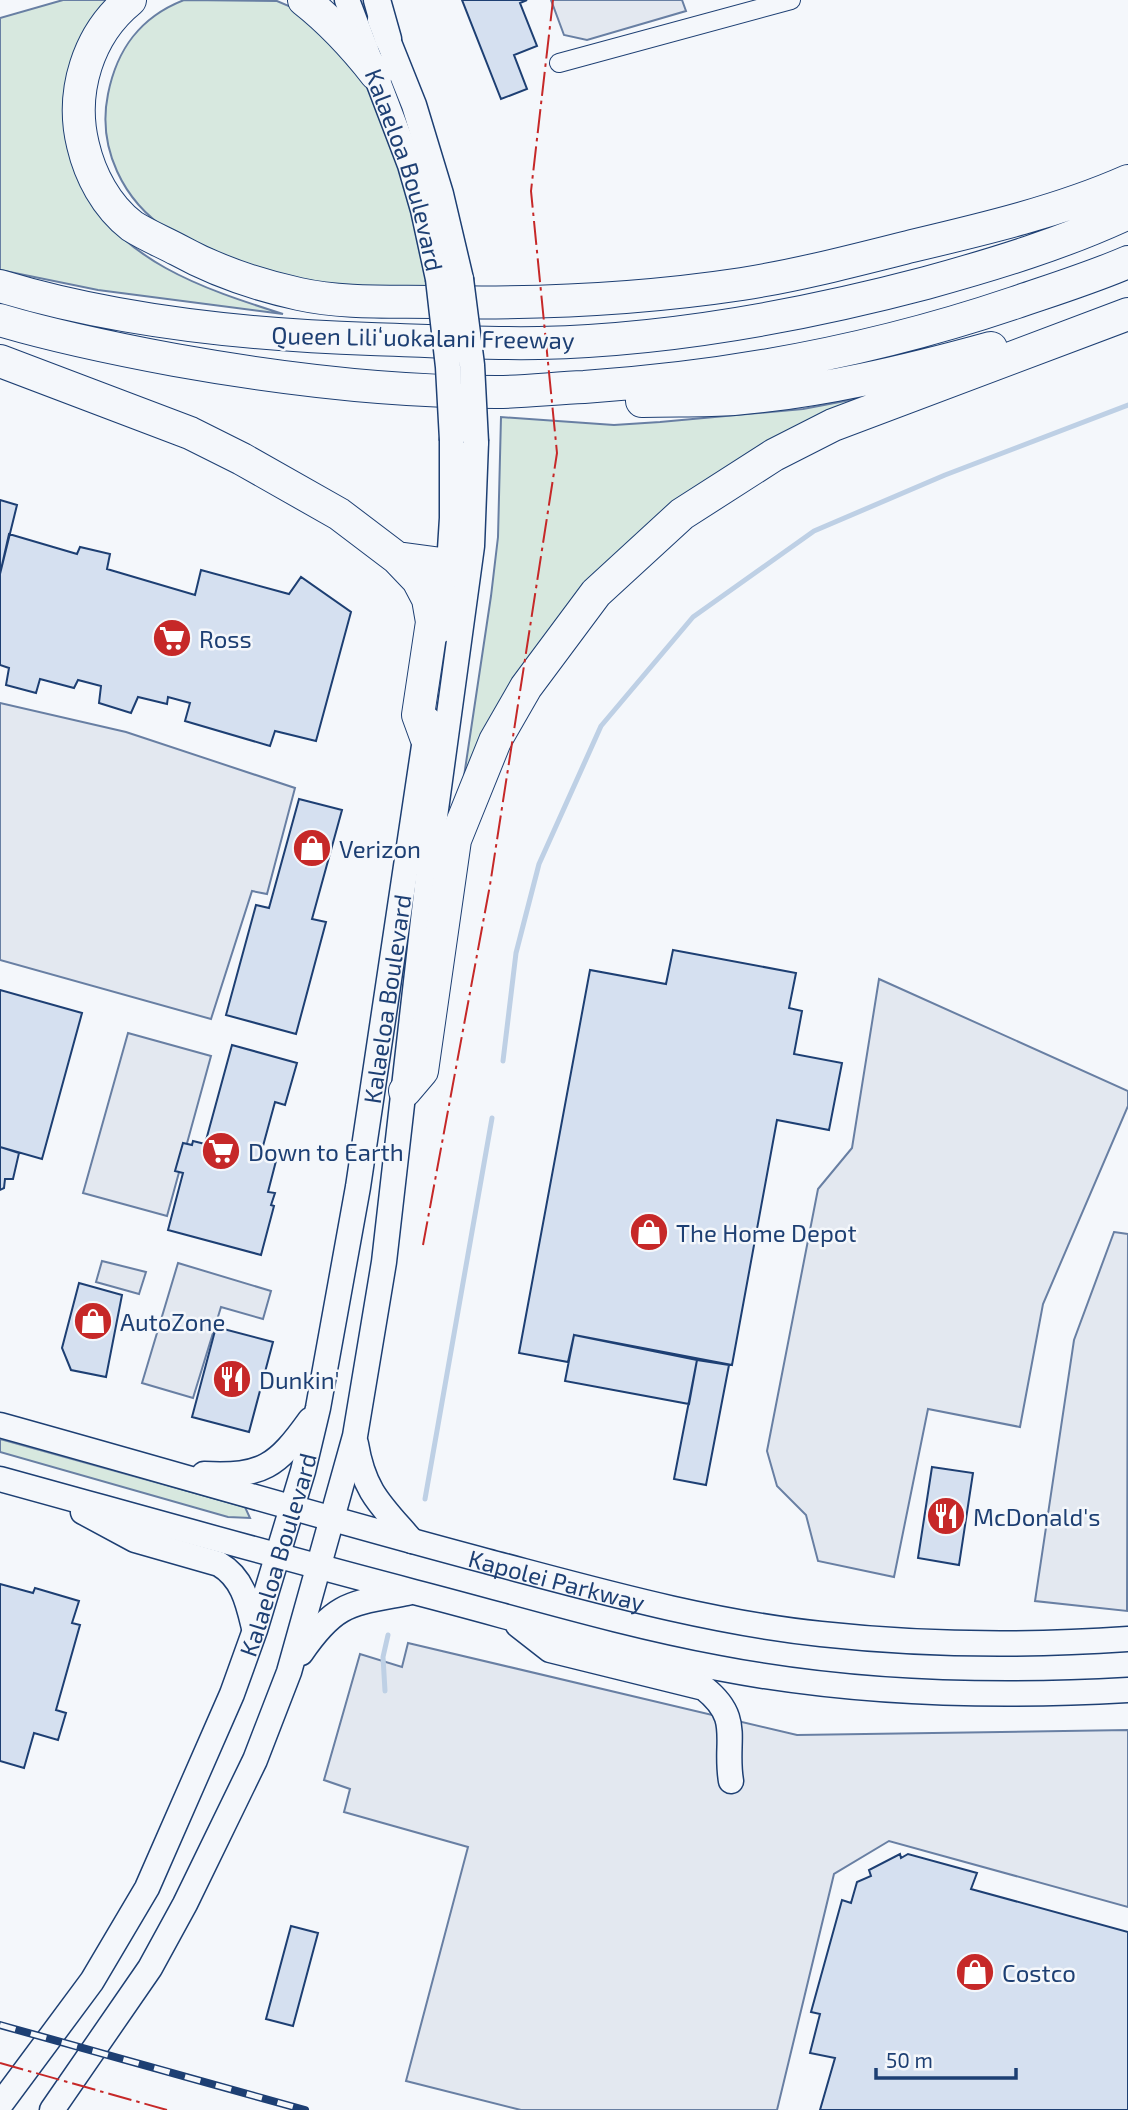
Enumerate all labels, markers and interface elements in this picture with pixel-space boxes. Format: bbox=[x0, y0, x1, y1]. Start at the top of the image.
street label: Kalaeloa Boulevard bbox=[360, 64, 450, 274]
street label: Queen Liliʻuokalani Freeway bbox=[271, 320, 575, 354]
supermarket icon: Ross bbox=[151, 617, 193, 659]
place label: Ross bbox=[199, 624, 252, 653]
shop icon: Verizon bbox=[291, 827, 333, 869]
place label: Verizon bbox=[339, 834, 421, 863]
street label: Kalaeloa Boulevard bbox=[356, 892, 416, 1105]
supermarket icon: Down to Earth bbox=[200, 1130, 242, 1172]
place label: Down to Earth bbox=[248, 1137, 404, 1166]
shop icon: The Home Depot bbox=[628, 1211, 670, 1253]
place label: The Home Depot bbox=[676, 1218, 857, 1247]
shop icon: AutoZone bbox=[72, 1300, 114, 1342]
place label: AutoZone bbox=[120, 1307, 225, 1336]
restaurant icon: Dunkin' bbox=[211, 1358, 253, 1400]
place label: Dunkin' bbox=[259, 1365, 339, 1394]
street label: Kalaeloa Boulevard bbox=[232, 1450, 321, 1660]
restaurant icon: McDonald's bbox=[925, 1495, 967, 1537]
place label: McDonald's bbox=[973, 1502, 1101, 1531]
street label: Kapolei Parkway bbox=[466, 1543, 648, 1616]
shop icon: Costco bbox=[954, 1951, 996, 1993]
place label: Costco bbox=[1002, 1958, 1076, 1987]
scale bar bbox=[876, 2036, 1016, 2080]
text: 50 m bbox=[886, 2047, 933, 2072]

